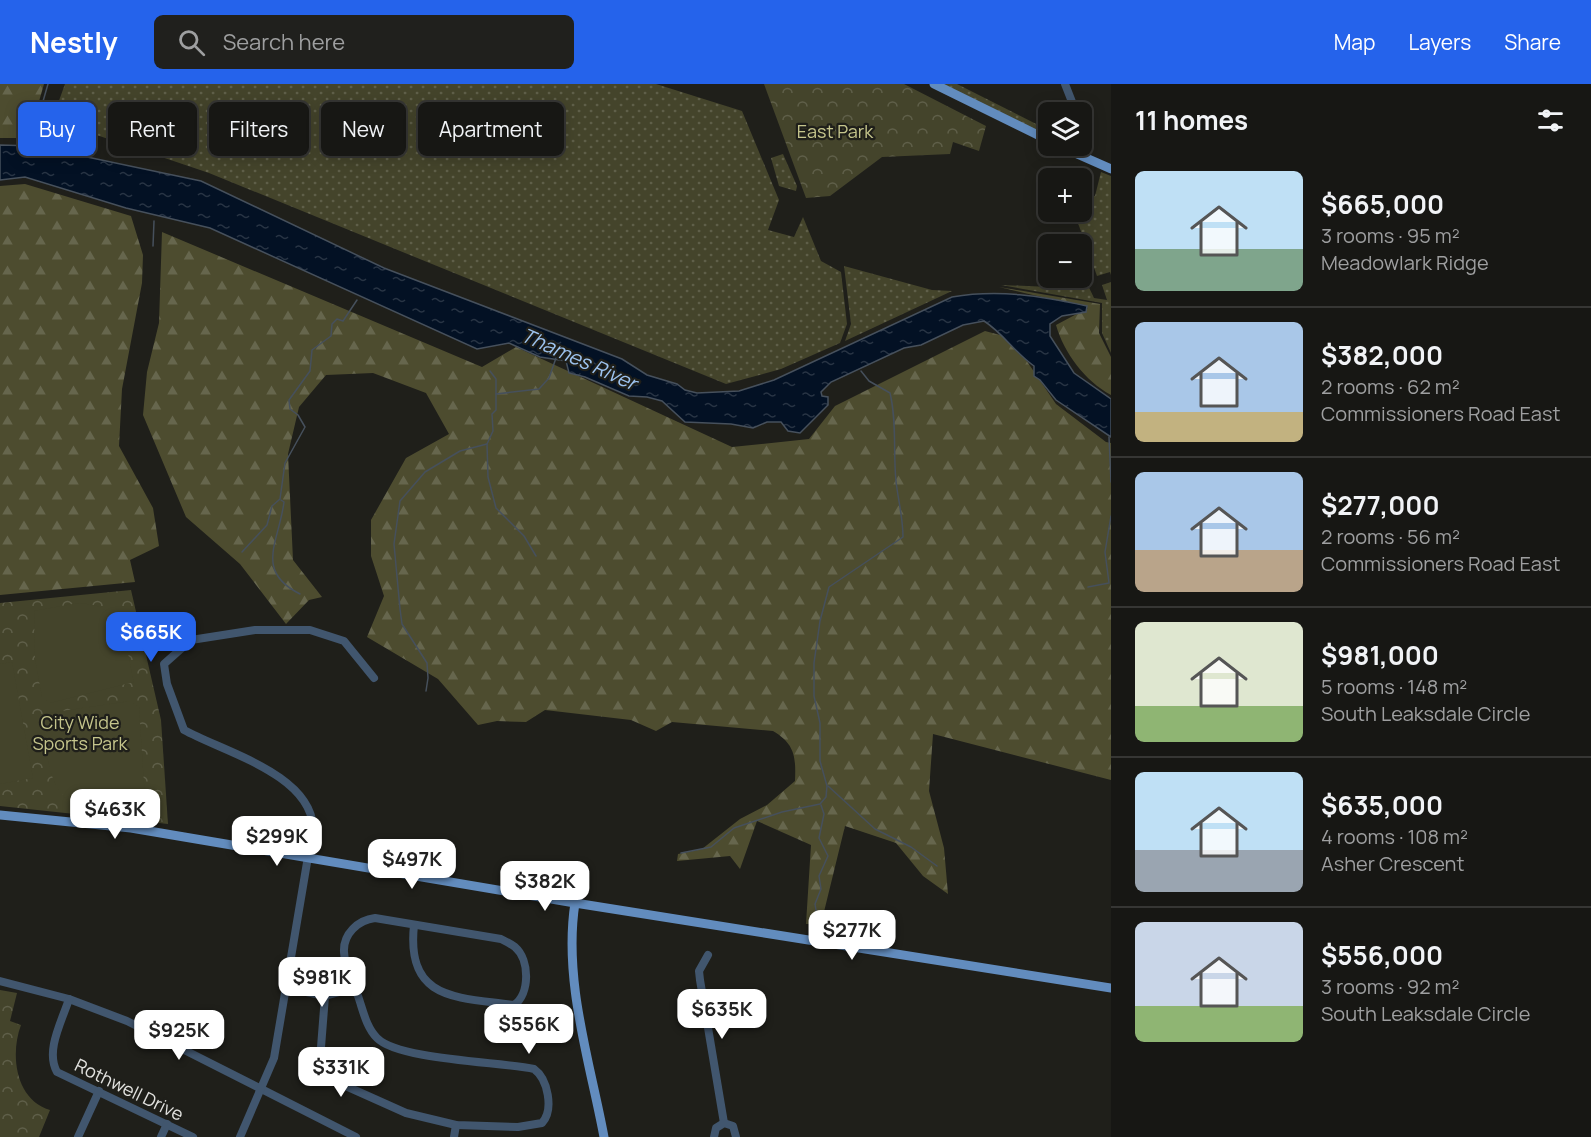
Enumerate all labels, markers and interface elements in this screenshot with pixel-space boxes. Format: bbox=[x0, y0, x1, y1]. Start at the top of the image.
search box bbox=[154, 15, 574, 69]
text: Nestly bbox=[30, 23, 118, 61]
icon: search bbox=[175, 26, 208, 59]
text: Search here bbox=[223, 27, 345, 57]
text: Map bbox=[1334, 28, 1375, 56]
text: Layers bbox=[1408, 28, 1471, 56]
text: Share bbox=[1504, 28, 1561, 56]
chip: Buy bbox=[18, 102, 96, 156]
chip: Rent bbox=[108, 102, 197, 156]
chip: Filters bbox=[209, 102, 309, 156]
chip: New bbox=[321, 102, 406, 156]
chip: Apartment bbox=[418, 102, 564, 156]
map controls bbox=[1038, 102, 1092, 288]
button: layers bbox=[1038, 102, 1092, 156]
text: 11 homes bbox=[1135, 102, 1248, 138]
icon: filters bbox=[1534, 104, 1567, 137]
park label: East Park bbox=[797, 119, 874, 143]
button: + bbox=[1038, 168, 1092, 222]
text: $665,000 bbox=[1321, 186, 1444, 222]
icon: home bbox=[1183, 195, 1255, 267]
text: 3 rooms · 95 m² bbox=[1321, 222, 1460, 249]
button: − bbox=[1038, 234, 1092, 288]
text: Meadowlark Ridge bbox=[1321, 249, 1489, 276]
water label: Thames River bbox=[517, 321, 644, 397]
text: $382,000 bbox=[1321, 337, 1443, 373]
icon: home bbox=[1183, 346, 1255, 418]
text: 2 rooms · 62 m² bbox=[1321, 373, 1460, 400]
text: Commissioners Road East bbox=[1321, 400, 1560, 427]
text: $277,000 bbox=[1321, 487, 1440, 523]
icon: home bbox=[1183, 496, 1255, 568]
text: 2 rooms · 56 m² bbox=[1321, 523, 1460, 550]
text: Commissioners Road East bbox=[1321, 550, 1560, 577]
pin: $665K bbox=[109, 612, 193, 663]
text: $665K bbox=[120, 618, 182, 645]
text: $981,000 bbox=[1321, 637, 1439, 673]
icon: home bbox=[1183, 646, 1255, 718]
text: 5 rooms · 148 m² bbox=[1321, 673, 1467, 700]
text: South Leaksdale Circle bbox=[1321, 700, 1530, 727]
park label: City Wide Sports Park bbox=[32, 710, 129, 755]
text: $635,000 bbox=[1321, 787, 1443, 823]
pin: $463K bbox=[73, 789, 157, 840]
text: $463K bbox=[84, 795, 146, 822]
icon: home bbox=[1183, 796, 1255, 868]
pin: $299K bbox=[235, 816, 319, 867]
text: $299K bbox=[246, 822, 308, 849]
text: 4 rooms · 108 m² bbox=[1321, 823, 1468, 850]
pin: $497K bbox=[370, 839, 454, 890]
text: $497K bbox=[382, 845, 442, 872]
text: Asher Crescent bbox=[1321, 850, 1465, 877]
pin: $382K bbox=[503, 861, 587, 912]
text: $382K bbox=[514, 867, 576, 894]
pin: $277K bbox=[810, 910, 894, 961]
text: $277K bbox=[823, 916, 881, 943]
text: $556,000 bbox=[1321, 937, 1443, 973]
icon: home bbox=[1183, 946, 1255, 1018]
pin: $981K bbox=[280, 957, 364, 1008]
text: $981K bbox=[293, 963, 351, 990]
text: 3 rooms · 92 m² bbox=[1321, 973, 1460, 1000]
pin: $635K bbox=[680, 989, 764, 1040]
text: $635K bbox=[691, 995, 753, 1022]
text: South Leaksdale Circle bbox=[1321, 1000, 1530, 1027]
pin: $556K bbox=[487, 1004, 571, 1055]
pin: $925K bbox=[137, 1010, 221, 1061]
text: $556K bbox=[498, 1010, 560, 1037]
text: $925K bbox=[148, 1016, 210, 1043]
pin: $331K bbox=[299, 1047, 383, 1098]
street label: Rothwell Drive bbox=[71, 1052, 188, 1126]
text: $331K bbox=[312, 1053, 370, 1080]

